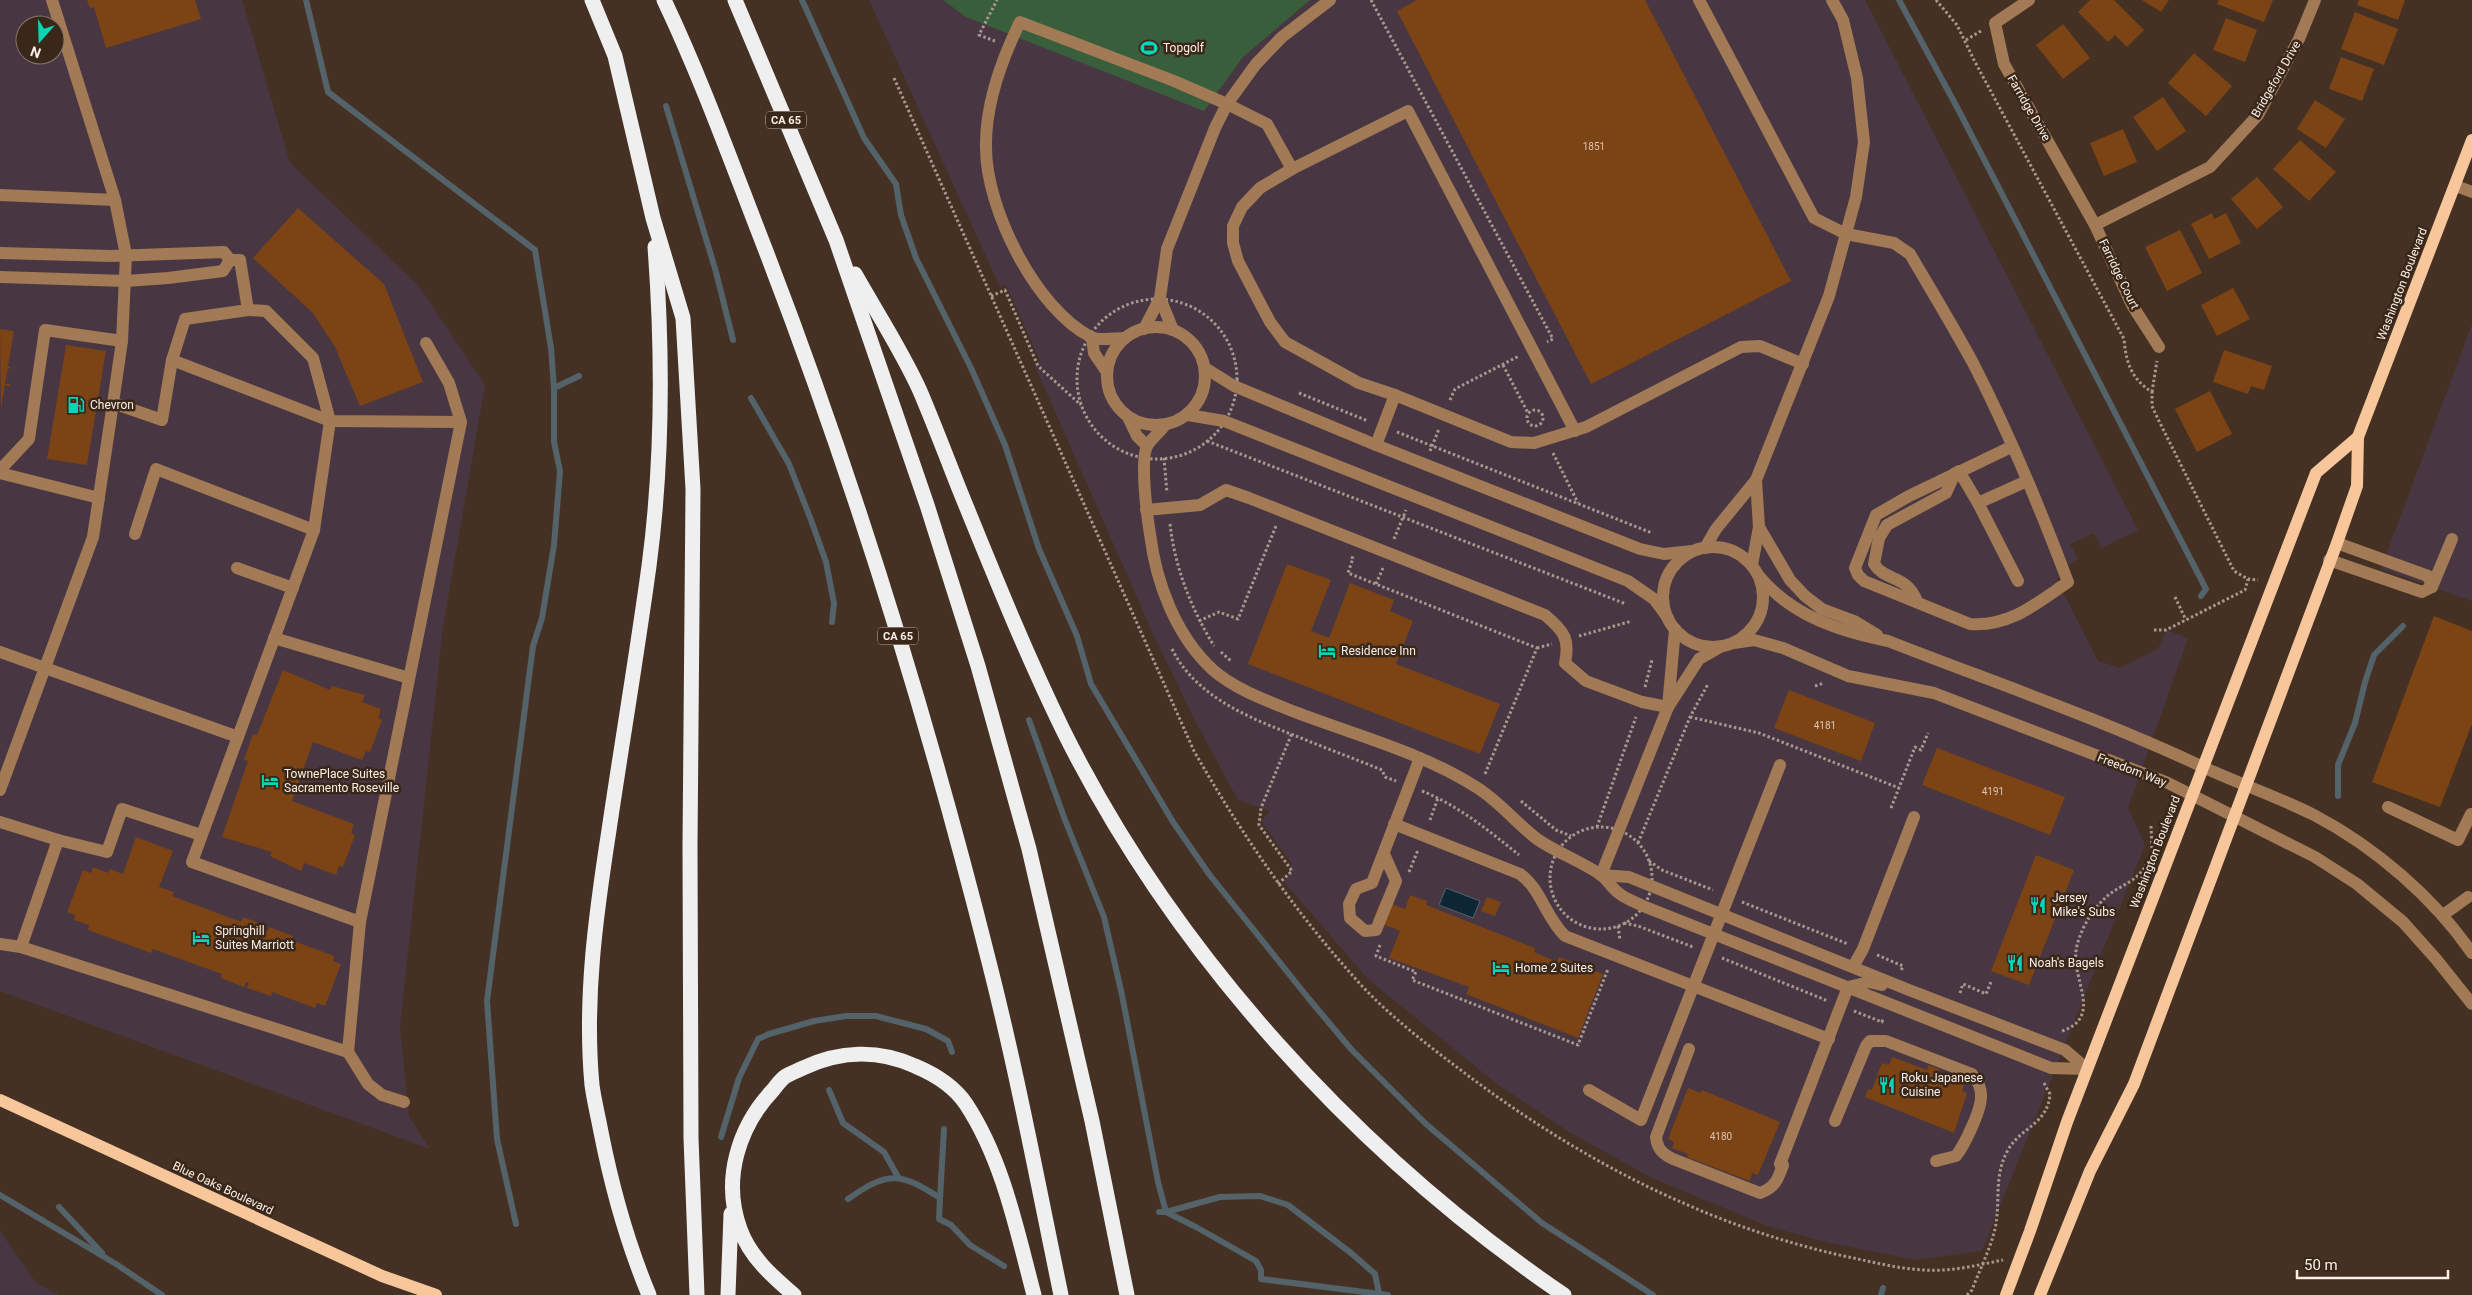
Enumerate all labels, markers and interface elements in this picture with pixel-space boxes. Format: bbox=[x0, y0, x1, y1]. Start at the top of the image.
north arrow bbox=[15, 15, 65, 65]
sports icon: Topgolf bbox=[1139, 38, 1159, 58]
street label: Bridgeford Drive bbox=[2248, 38, 2304, 120]
place label: Topgolf bbox=[1163, 41, 1205, 55]
text: N bbox=[28, 43, 43, 61]
street label: Farridge Drive bbox=[2004, 73, 2054, 143]
road number: CA 65 bbox=[766, 112, 806, 128]
house number: 1851 bbox=[1583, 141, 1605, 152]
street label: Washington Boulevard bbox=[2374, 226, 2430, 342]
street label: Farridge Court bbox=[2096, 237, 2142, 311]
fuel station icon: Chevron bbox=[66, 395, 86, 415]
place label: Chevron bbox=[90, 398, 134, 412]
road number: CA 65 bbox=[878, 628, 918, 644]
hotel icon: Residence Inn bbox=[1317, 641, 1337, 661]
place label: Residence Inn bbox=[1341, 644, 1416, 658]
house number: 4181 bbox=[1814, 720, 1836, 731]
street label: Freedom Way bbox=[2095, 750, 2169, 790]
place label: TownePlace Suites Sacramento Roseville bbox=[284, 767, 399, 795]
hotel icon: TownePlace Suites Sacramento Roseville bbox=[260, 771, 280, 791]
house number: 4191 bbox=[1982, 786, 2004, 797]
street label: Washington Boulevard bbox=[2127, 794, 2183, 910]
place label: Jersey Mike's Subs bbox=[2052, 891, 2115, 919]
restaurant icon: Jersey Mike's Subs bbox=[2028, 895, 2048, 915]
place label: Springhill Suites Marriott bbox=[215, 924, 294, 952]
hotel icon: Springhill Suites Marriott bbox=[191, 928, 211, 948]
restaurant icon: Noah's Bagels bbox=[2005, 953, 2025, 973]
place label: Noah's Bagels bbox=[2029, 956, 2104, 970]
hotel icon: Home 2 Suites bbox=[1491, 958, 1511, 978]
place label: Home 2 Suites bbox=[1515, 961, 1593, 975]
place label: Roku Japanese Cuisine bbox=[1901, 1071, 1983, 1099]
restaurant icon: Roku Japanese Cuisine bbox=[1877, 1075, 1897, 1095]
house number: 4180 bbox=[1710, 1131, 1733, 1142]
street label: Blue Oaks Boulevard bbox=[170, 1159, 276, 1217]
scale bar bbox=[2297, 1248, 2448, 1280]
text: 50 m bbox=[2304, 1256, 2338, 1274]

